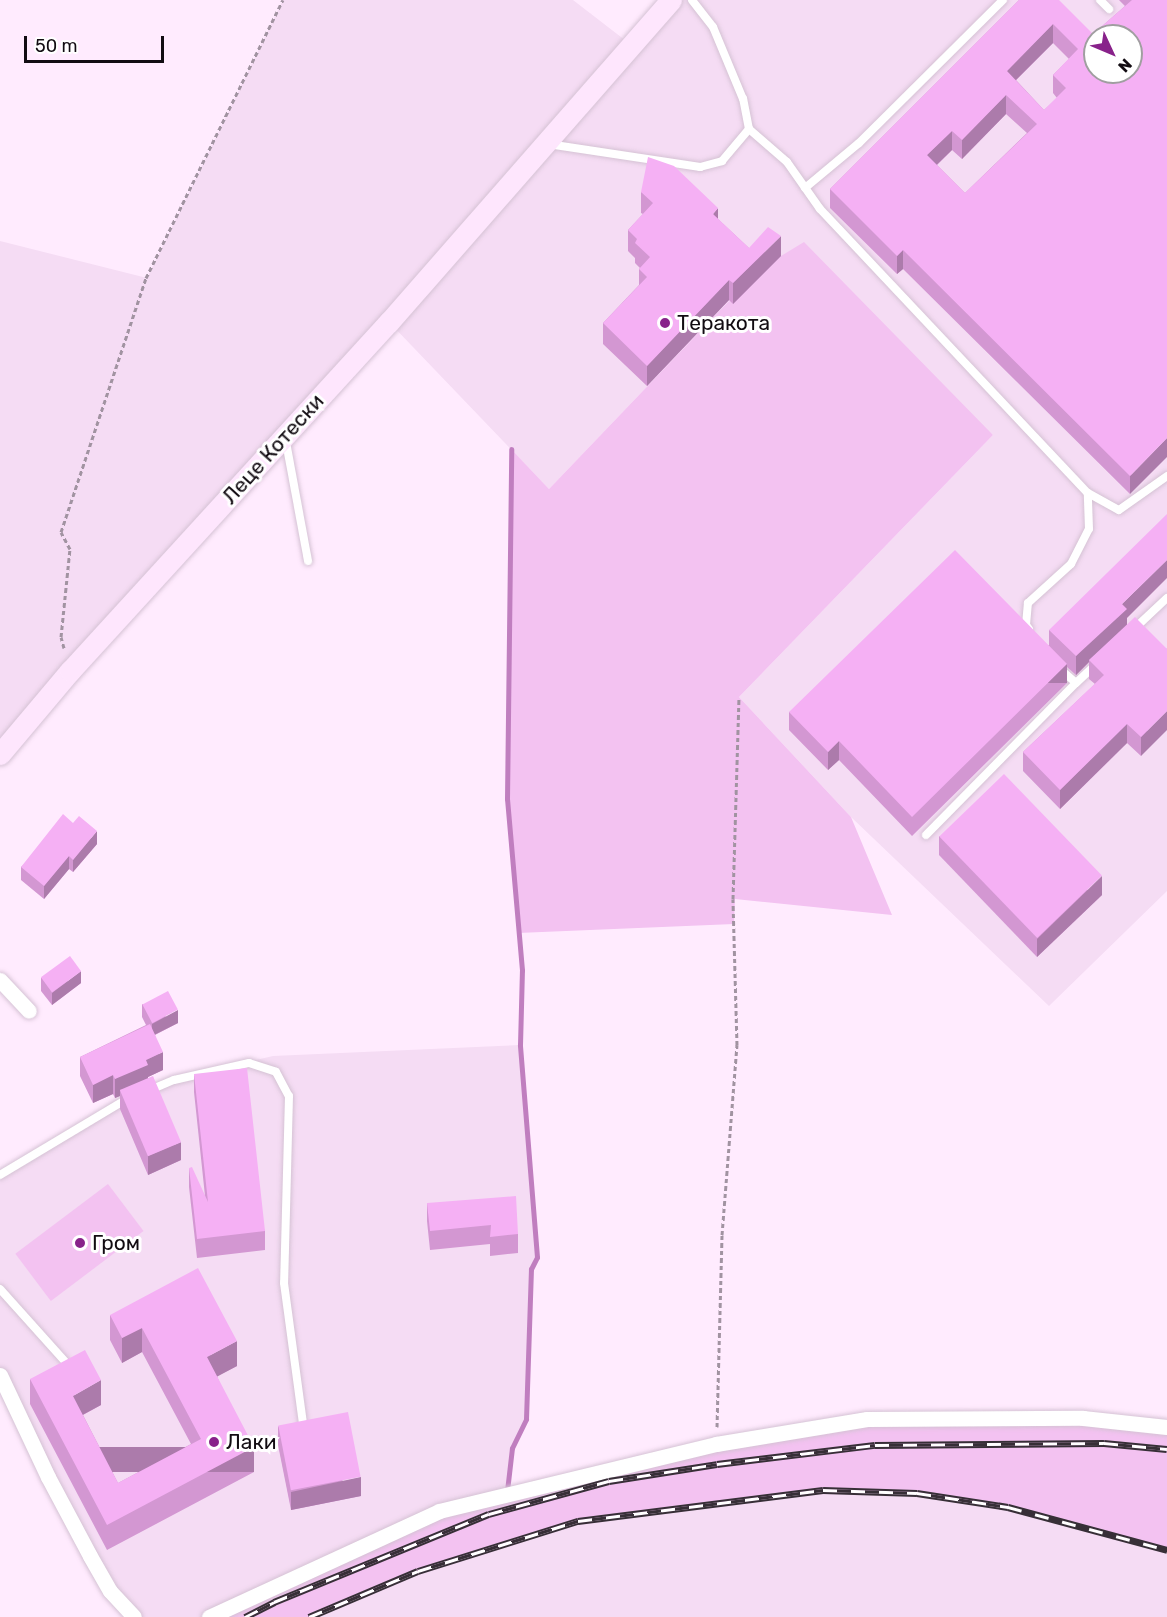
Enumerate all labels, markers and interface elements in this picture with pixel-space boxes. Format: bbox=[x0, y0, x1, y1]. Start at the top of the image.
scale bar bbox=[27, 24, 166, 62]
north arrow bbox=[1083, 24, 1143, 84]
text: 50 m bbox=[35, 35, 78, 57]
text: N bbox=[1114, 55, 1136, 76]
place label: Теракота bbox=[677, 310, 770, 336]
marker: Теракота bbox=[658, 316, 672, 330]
street label: Леце Котески bbox=[217, 389, 329, 509]
place label: Гром bbox=[92, 1230, 140, 1256]
marker: Гром bbox=[73, 1236, 87, 1250]
place label: Лаки bbox=[226, 1429, 276, 1455]
marker: Лаки bbox=[207, 1435, 221, 1449]

